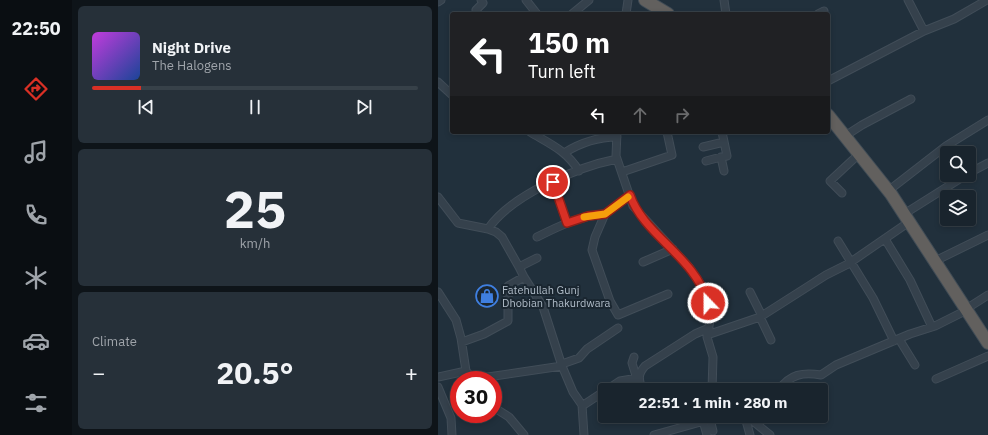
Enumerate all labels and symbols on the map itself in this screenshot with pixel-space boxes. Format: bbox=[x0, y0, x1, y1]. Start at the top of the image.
pin bbox=[536, 165, 570, 199]
position arrow bbox=[687, 282, 729, 324]
shop icon: Fatehullah Gunj Dhobian Thakurdwara bbox=[474, 283, 500, 309]
place label: Fatehullah Gunj Dhobian Thakurdwara bbox=[502, 283, 611, 310]
speed limit sign: 30 bbox=[450, 371, 502, 423]

